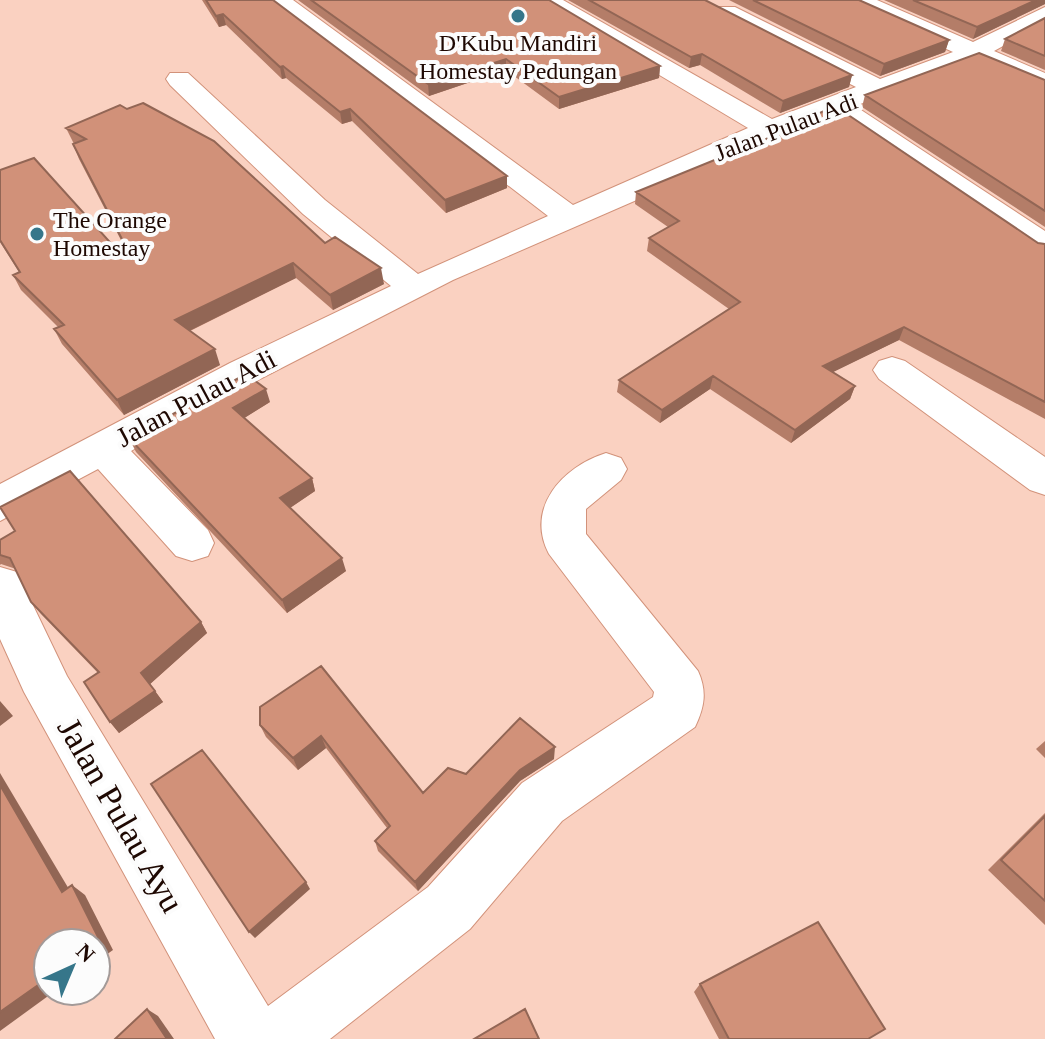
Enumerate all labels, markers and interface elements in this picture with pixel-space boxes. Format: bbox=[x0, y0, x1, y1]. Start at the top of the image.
marker: D'Kubu Mandiri Homestay Pedungan bbox=[509, 7, 527, 25]
place label: D'Kubu Mandiri Homestay Pedungan bbox=[419, 30, 617, 84]
street label: Jalan Pulau Adi bbox=[711, 88, 861, 166]
place label: The Orange Homestay bbox=[53, 207, 167, 261]
marker: The Orange Homestay bbox=[28, 225, 46, 243]
street label: Jalan Pulau Adi bbox=[111, 343, 281, 453]
street label: Jalan Pulau Ayu bbox=[51, 711, 191, 919]
north arrow bbox=[32, 927, 112, 1007]
text: N bbox=[71, 938, 100, 968]

